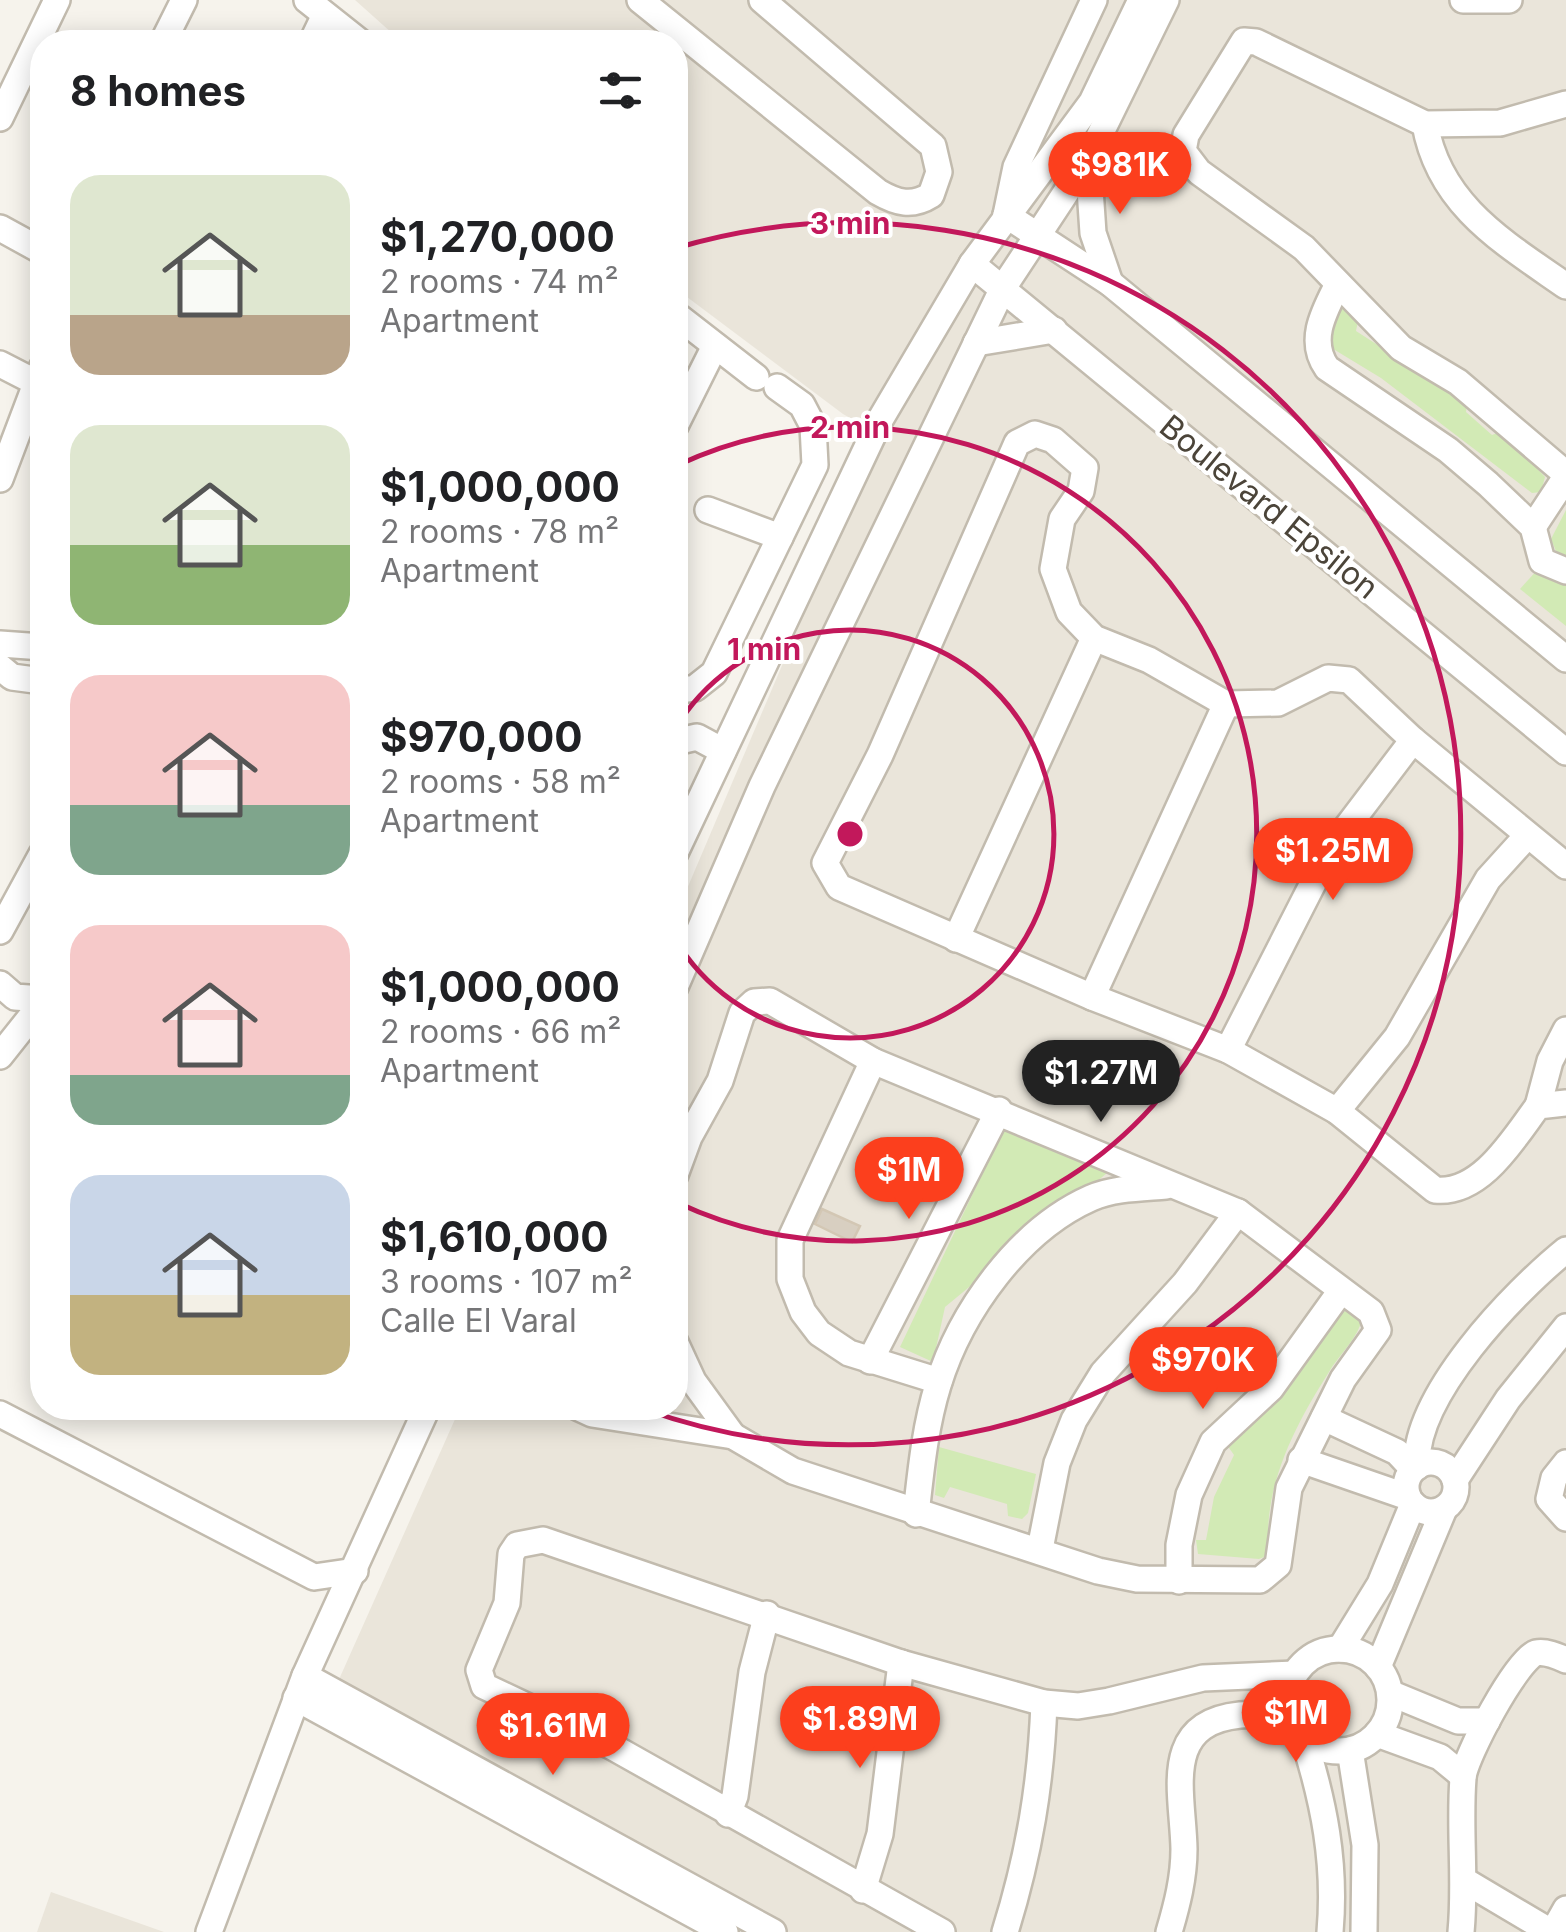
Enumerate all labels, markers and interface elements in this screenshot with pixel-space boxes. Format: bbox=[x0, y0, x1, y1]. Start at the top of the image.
icon: filters bbox=[593, 63, 648, 118]
text: 8 homes bbox=[70, 65, 246, 116]
pin: $981K bbox=[1050, 132, 1190, 217]
text: $981K bbox=[1070, 145, 1170, 184]
text: 3 min bbox=[810, 205, 890, 241]
text: $1,270,000 bbox=[380, 211, 615, 262]
icon: home bbox=[150, 215, 270, 335]
text: 2 rooms · 74 m² bbox=[380, 262, 619, 301]
text: Apartment bbox=[380, 301, 539, 340]
street label: Boulevard Epsilon bbox=[1152, 406, 1387, 607]
text: 2 min bbox=[810, 409, 890, 445]
text: $1,000,000 bbox=[380, 461, 620, 512]
icon: home bbox=[150, 465, 270, 585]
text: 2 rooms · 78 m² bbox=[380, 512, 619, 551]
text: Apartment bbox=[380, 551, 539, 590]
text: 1 min bbox=[727, 631, 801, 667]
text: $970,000 bbox=[380, 711, 583, 762]
icon: home bbox=[150, 715, 270, 835]
text: 2 rooms · 58 m² bbox=[380, 762, 621, 801]
text: Apartment bbox=[380, 801, 539, 840]
centre of rings bbox=[832, 816, 868, 852]
pin: $1.25M bbox=[1252, 818, 1414, 903]
text: $1.25M bbox=[1275, 831, 1391, 870]
text: $1,000,000 bbox=[380, 961, 620, 1012]
icon: home bbox=[150, 965, 270, 1085]
text: 2 rooms · 66 m² bbox=[380, 1012, 621, 1051]
pin: $1.27M bbox=[1020, 1040, 1182, 1125]
text: Apartment bbox=[380, 1051, 539, 1090]
text: $1.27M bbox=[1044, 1053, 1158, 1092]
pin: $1M bbox=[861, 1137, 957, 1222]
text: $1M bbox=[877, 1150, 941, 1189]
text: $1,610,000 bbox=[380, 1211, 609, 1262]
icon: home bbox=[150, 1215, 270, 1335]
text: 3 rooms · 107 m² bbox=[380, 1262, 633, 1301]
text: Calle El Varal bbox=[380, 1301, 577, 1340]
pin: $970K bbox=[1133, 1327, 1273, 1412]
text: $970K bbox=[1151, 1340, 1255, 1379]
pin: $1M bbox=[1248, 1680, 1344, 1765]
pin: $1.89M bbox=[779, 1686, 941, 1771]
pin: $1.61M bbox=[472, 1693, 634, 1778]
text: $1M bbox=[1264, 1693, 1328, 1732]
text: $1.89M bbox=[802, 1699, 918, 1738]
text: $1.61M bbox=[499, 1706, 607, 1745]

